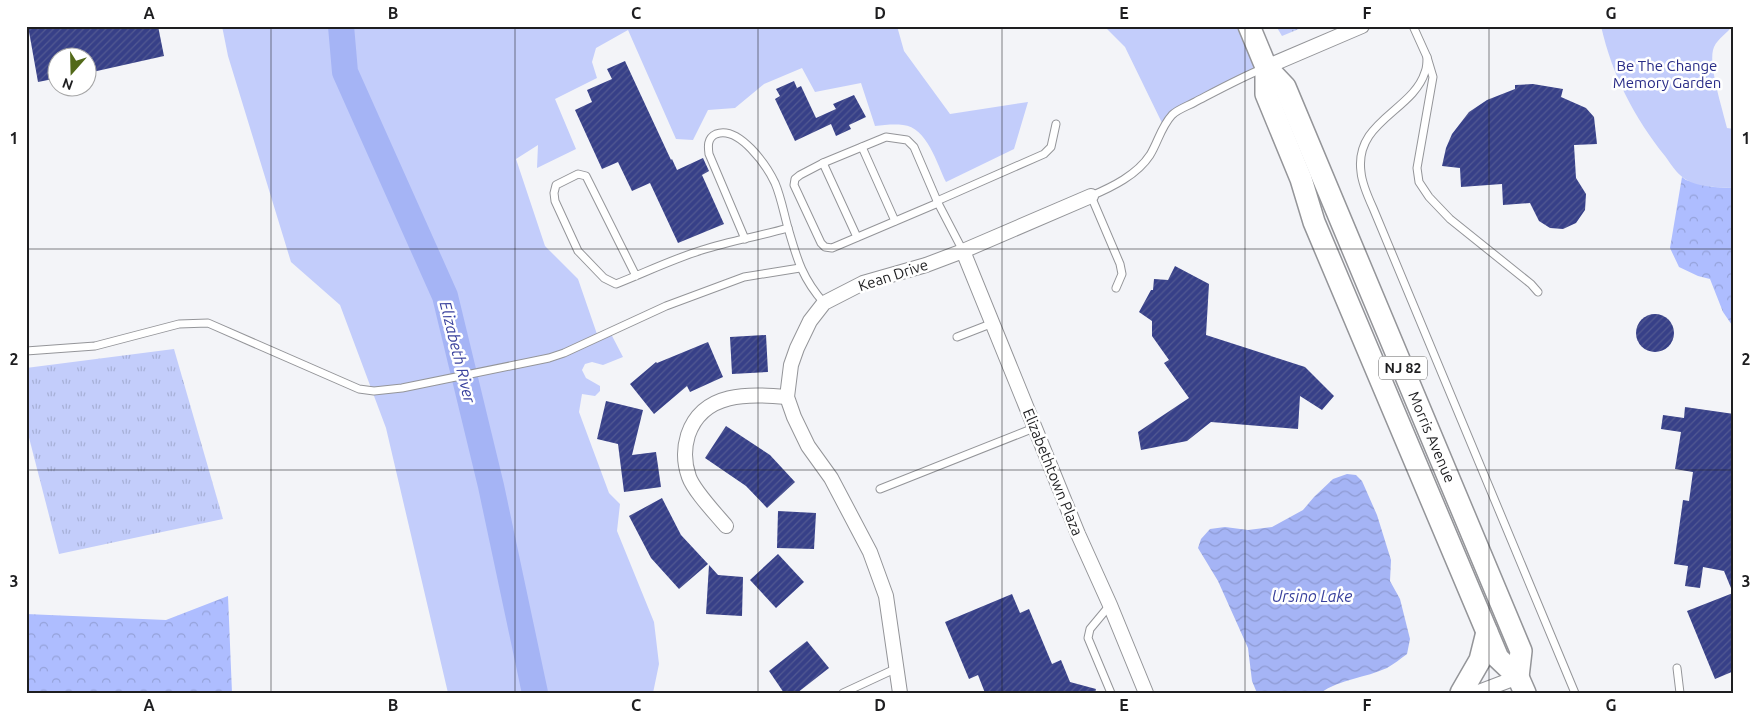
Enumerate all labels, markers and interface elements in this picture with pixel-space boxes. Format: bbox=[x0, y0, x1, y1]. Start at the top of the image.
text: A bbox=[143, 4, 155, 22]
text: B bbox=[388, 4, 398, 22]
text: C bbox=[631, 4, 641, 22]
text: D bbox=[874, 4, 886, 22]
text: E bbox=[1119, 4, 1129, 22]
text: F bbox=[1363, 4, 1372, 22]
text: G bbox=[1605, 4, 1617, 22]
north arrow bbox=[48, 48, 98, 98]
park label: Be The Change Memory Garden bbox=[1613, 57, 1721, 91]
text: N bbox=[60, 75, 75, 94]
text: 1 bbox=[9, 129, 19, 147]
text: 1 bbox=[1741, 129, 1751, 147]
street label: Kean Drive bbox=[856, 256, 930, 294]
water label: Elizabeth River bbox=[437, 299, 480, 406]
text: 2 bbox=[9, 350, 19, 368]
text: 2 bbox=[1741, 350, 1751, 368]
road number: NJ 82 bbox=[1379, 356, 1427, 379]
street label: Morris Avenue bbox=[1405, 389, 1459, 485]
street label: Elizabethtown Plaza bbox=[1020, 406, 1086, 538]
text: 3 bbox=[9, 572, 19, 590]
text: 3 bbox=[1741, 572, 1751, 590]
water label: Ursino Lake bbox=[1272, 587, 1352, 605]
text: A bbox=[143, 696, 155, 714]
text: B bbox=[388, 696, 398, 714]
text: C bbox=[631, 696, 641, 714]
text: D bbox=[874, 696, 886, 714]
text: E bbox=[1119, 696, 1129, 714]
text: F bbox=[1363, 696, 1372, 714]
text: G bbox=[1605, 696, 1617, 714]

